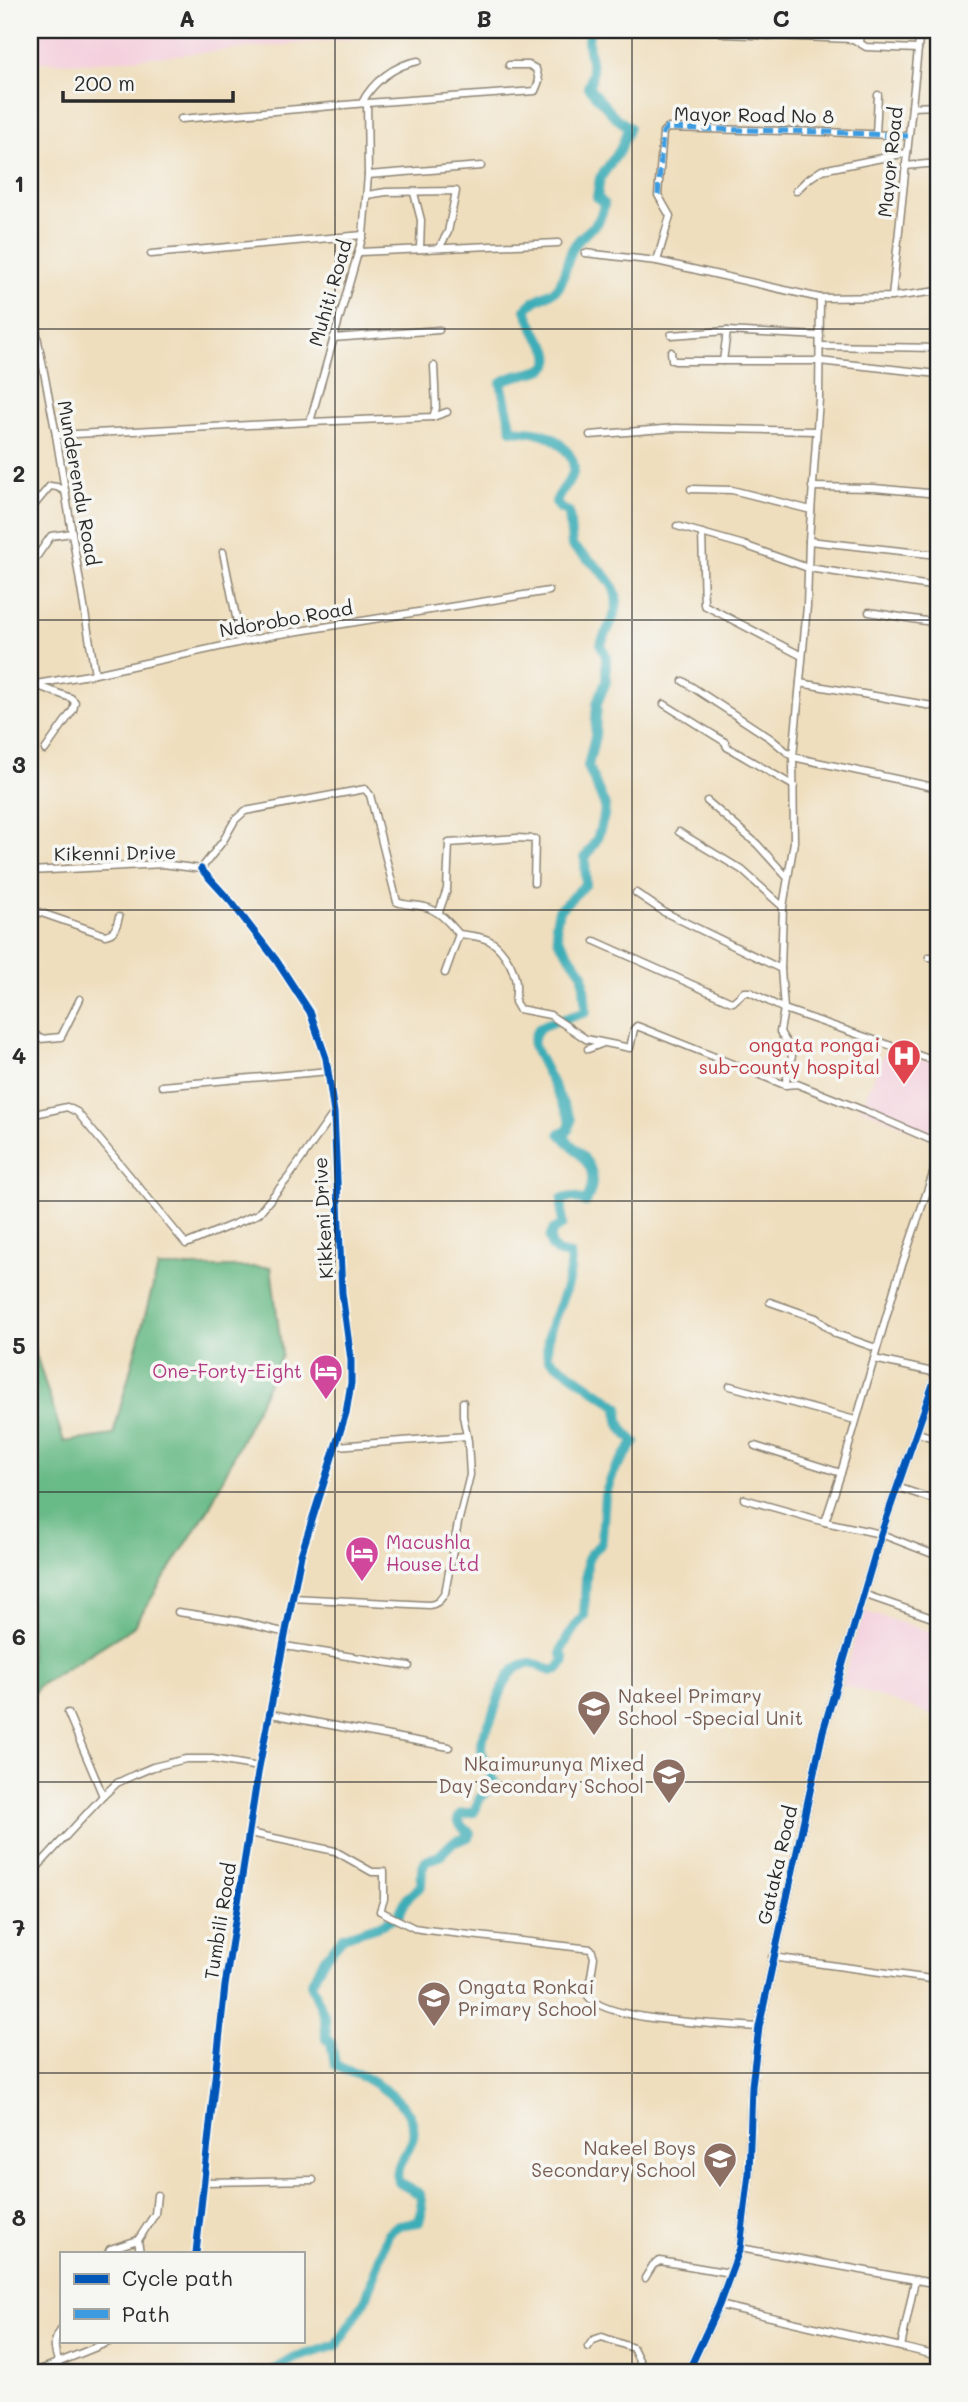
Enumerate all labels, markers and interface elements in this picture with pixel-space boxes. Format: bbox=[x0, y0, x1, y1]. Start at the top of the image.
text: A bbox=[179, 3, 195, 33]
text: B bbox=[476, 3, 492, 33]
text: C bbox=[772, 3, 790, 33]
scale bar bbox=[63, 60, 233, 104]
text: 200 m bbox=[74, 69, 135, 96]
street label: Mayor Road No 8 bbox=[674, 101, 834, 128]
street label: Mayor Road bbox=[871, 105, 908, 219]
text: 1 bbox=[14, 168, 24, 198]
street label: Muhiti Road bbox=[302, 237, 357, 349]
street label: Munderendu Road bbox=[53, 398, 106, 568]
text: 2 bbox=[13, 458, 25, 488]
street label: Ndorobo Road bbox=[217, 594, 355, 643]
text: 3 bbox=[12, 749, 26, 779]
street label: Kikenni Drive bbox=[54, 839, 176, 866]
place label: ongata rongai sub-county hospital bbox=[699, 1032, 880, 1079]
hospital icon: ongata rongai sub-county hospital bbox=[885, 1037, 923, 1086]
text: 4 bbox=[12, 1040, 26, 1070]
street label: Kikkeni Drive bbox=[307, 1156, 338, 1280]
text: 5 bbox=[12, 1330, 26, 1360]
hotel icon: One-Forty-Eight bbox=[307, 1352, 345, 1401]
place label: One-Forty-Eight bbox=[152, 1358, 302, 1383]
place label: Macushla House Ltd bbox=[386, 1529, 479, 1576]
hotel icon: Macushla House Ltd bbox=[343, 1534, 381, 1583]
text: 6 bbox=[12, 1621, 26, 1651]
place label: Nakeel Primary School -Special Unit bbox=[618, 1683, 803, 1730]
school or university icon: Nakeel Primary School -Special Unit bbox=[575, 1688, 613, 1737]
place label: Nkaimurunya Mixed Day Secondary School bbox=[438, 1751, 644, 1798]
school or university icon: Nkaimurunya Mixed Day Secondary School bbox=[650, 1756, 688, 1805]
street label: Gataka Road bbox=[751, 1803, 802, 1927]
street label: Tumbili Road bbox=[198, 1861, 241, 1981]
text: 7 bbox=[13, 1912, 26, 1942]
place label: Ongata Ronkai Primary School bbox=[458, 1974, 597, 2021]
school or university icon: Ongata Ronkai Primary School bbox=[415, 1979, 453, 2028]
place label: Nakeel Boys Secondary School bbox=[531, 2135, 696, 2182]
school or university icon: Nakeel Boys Secondary School bbox=[701, 2140, 739, 2189]
text: 8 bbox=[12, 2202, 26, 2232]
legend bbox=[60, 2252, 304, 2342]
text: Cycle path bbox=[122, 2264, 232, 2291]
text: Path bbox=[122, 2300, 169, 2327]

